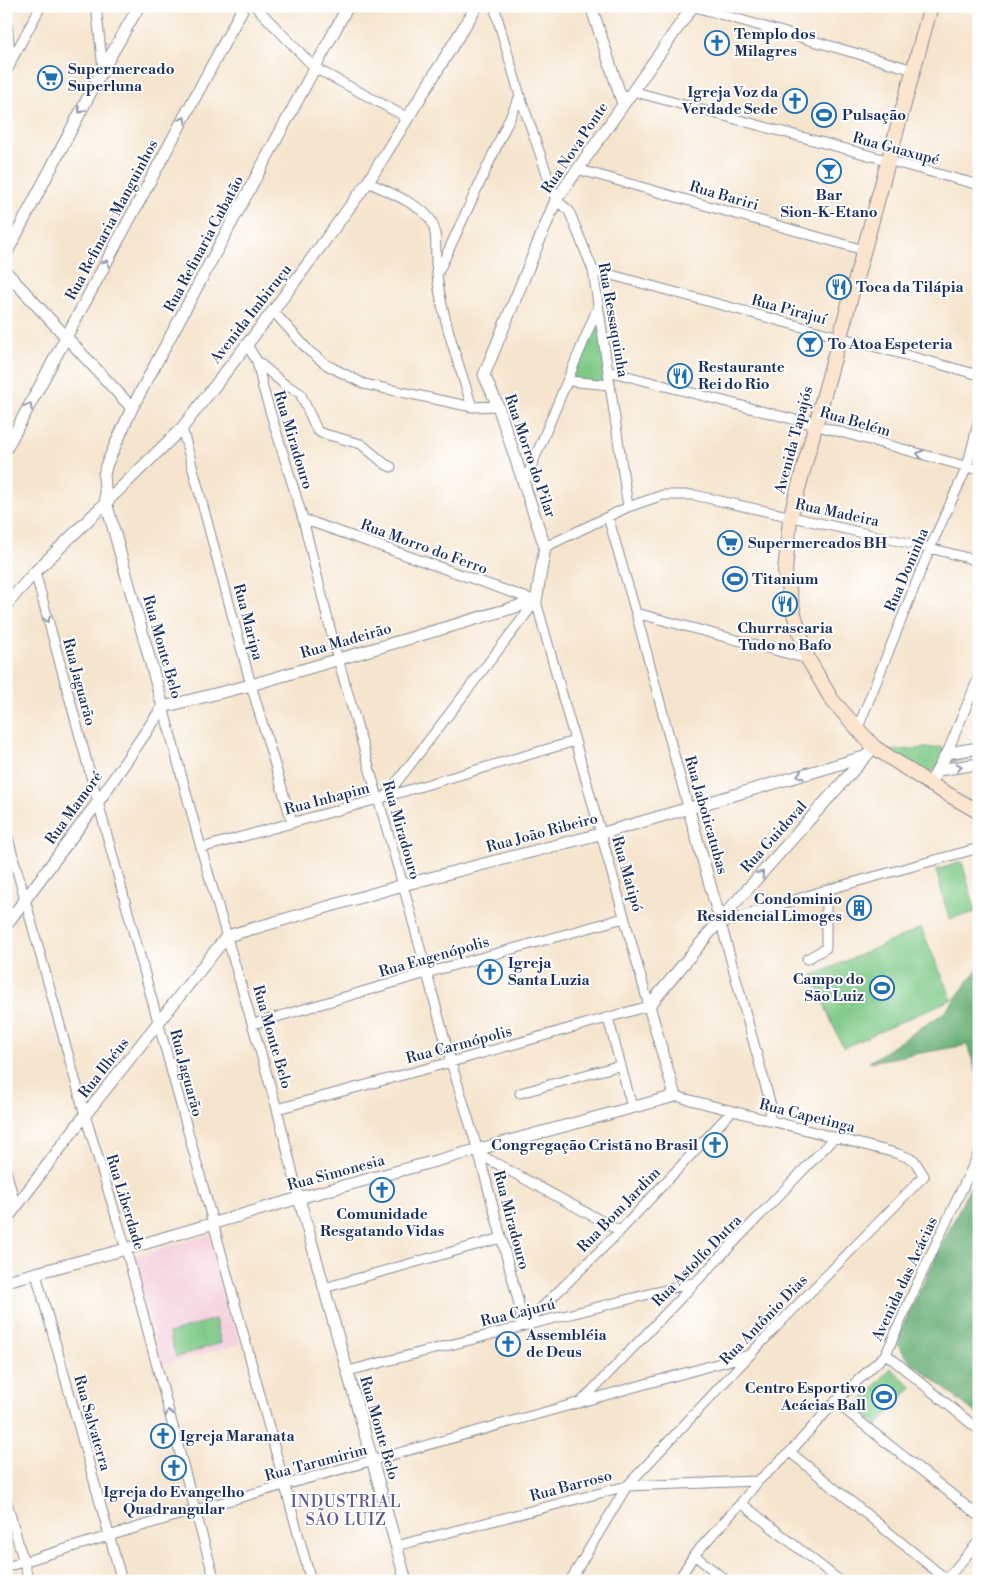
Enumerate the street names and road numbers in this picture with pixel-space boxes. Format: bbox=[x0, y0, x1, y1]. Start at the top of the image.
street label: Rua Nova Ponte bbox=[537, 99, 613, 197]
street label: Rua Guaxupé bbox=[850, 128, 942, 170]
street label: Rua Refinaria Manguinhos bbox=[61, 136, 163, 304]
street label: Rua Refinaria Cubatão bbox=[160, 172, 248, 316]
street label: Rua Bariri bbox=[687, 177, 761, 215]
street label: Avenida Imbiruçu bbox=[206, 260, 296, 368]
street label: Rua Ressaquinha bbox=[594, 261, 633, 379]
street label: Rua Pirajuí bbox=[749, 291, 830, 329]
street label: Avenida Tapajós bbox=[770, 384, 818, 497]
street label: Rua Miradouro bbox=[269, 388, 317, 492]
street label: Rua Morro do Pilar bbox=[500, 392, 560, 521]
street label: Rua Belém bbox=[817, 403, 893, 441]
street label: Rua Madeira bbox=[793, 495, 881, 531]
street label: Rua Morro do Ferro bbox=[358, 515, 490, 579]
street label: Rua Doninha bbox=[881, 525, 933, 615]
street label: Rua Maripa bbox=[229, 582, 267, 663]
street label: Rua Monte Belo bbox=[138, 593, 186, 701]
street label: Rua Madeirão bbox=[298, 619, 394, 663]
street label: Rua Jaguarão bbox=[58, 636, 100, 728]
street label: Rua Jaboticatubas bbox=[680, 754, 732, 876]
street label: Rua Mamoré bbox=[41, 768, 107, 848]
street label: Rua Inhapim bbox=[282, 778, 372, 820]
street label: Rua Miradouro bbox=[378, 778, 424, 882]
street label: Rua Guidoval bbox=[737, 797, 812, 877]
street label: Rua João Ribeiro bbox=[484, 809, 600, 857]
street label: Rua Matipó bbox=[607, 834, 647, 914]
street label: Rua Eugenópolis bbox=[377, 932, 491, 982]
street label: Rua Monte Belo bbox=[248, 983, 296, 1091]
street label: Rua Carmópolis bbox=[404, 1022, 514, 1068]
street label: Rua Jaguarão bbox=[165, 1027, 207, 1119]
street label: Rua Ilhéus bbox=[75, 1034, 133, 1102]
street label: Rua Capetinga bbox=[757, 1095, 857, 1137]
street label: Rua Simonesia bbox=[285, 1151, 387, 1195]
street label: Rua Liberdade bbox=[101, 1152, 149, 1252]
street label: Rua Bom Jardim bbox=[573, 1163, 665, 1257]
street label: Rua Miradouro bbox=[489, 1168, 533, 1272]
street label: Rua Astolfo Dutra bbox=[648, 1211, 746, 1311]
street label: Avenida das Acácias bbox=[867, 1214, 942, 1345]
street label: Rua Antônio Dias bbox=[716, 1271, 812, 1369]
street label: Rua Cajurú bbox=[479, 1294, 558, 1331]
street label: Rua Salvaterra bbox=[69, 1373, 115, 1474]
street label: Rua Monte Belo bbox=[355, 1374, 403, 1482]
street label: Rua Tarumirim bbox=[263, 1440, 369, 1486]
street label: Rua Barroso bbox=[528, 1466, 614, 1506]

